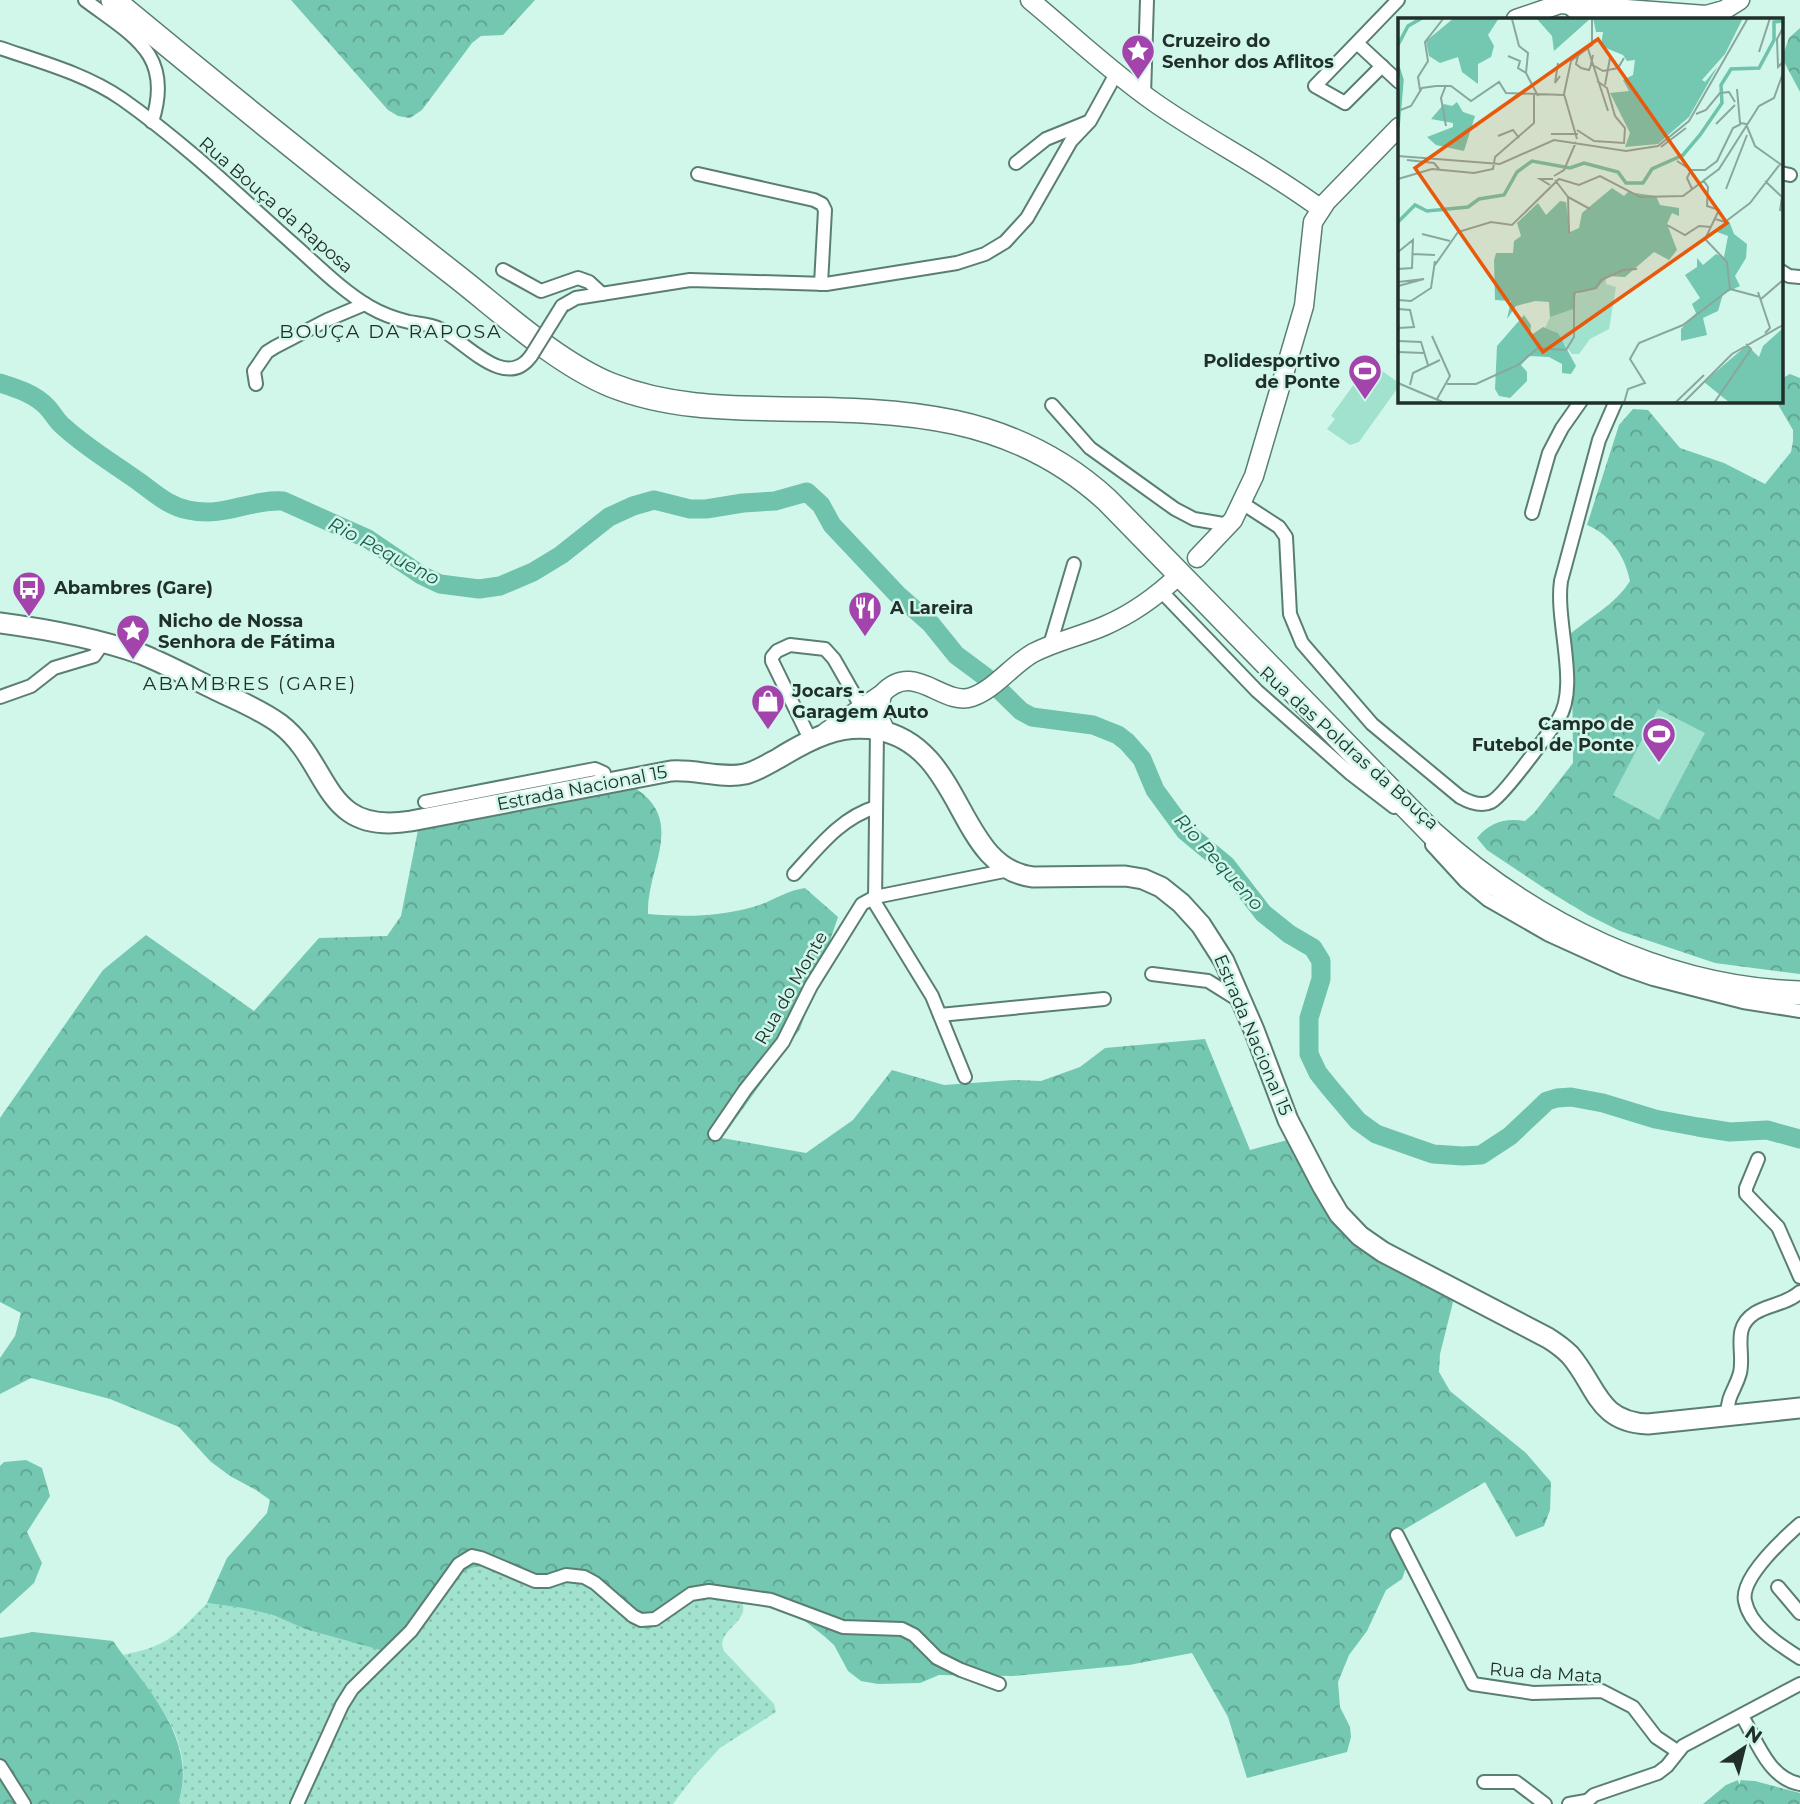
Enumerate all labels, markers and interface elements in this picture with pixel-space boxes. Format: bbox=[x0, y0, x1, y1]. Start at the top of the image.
inset map bbox=[1398, 18, 1783, 402]
place label: Cruzeiro do Senhor dos Aflitos bbox=[1162, 30, 1334, 73]
place icon: Cruzeiro do Senhor dos Aflitos bbox=[1119, 32, 1157, 81]
street label: Rua Bouça da Raposa bbox=[194, 132, 358, 278]
district label: BOUÇA DA RAPOSA bbox=[279, 320, 503, 343]
place label: Polidesportivo de Ponte bbox=[1203, 350, 1340, 393]
sports icon: Polidesportivo de Ponte bbox=[1346, 352, 1384, 401]
water label: Rio Pequeno bbox=[325, 512, 444, 590]
bus stop icon: Abambres (Gare) bbox=[10, 569, 48, 618]
place label: Abambres (Gare) bbox=[53, 577, 213, 599]
restaurant icon: A Lareira bbox=[846, 589, 884, 638]
place label: A Lareira bbox=[889, 597, 973, 619]
place label: Nicho de Nossa Senhora de Fátima bbox=[158, 610, 335, 653]
place icon: Nicho de Nossa Senhora de Fátima bbox=[114, 612, 152, 661]
street label: Rua das Poldras da Bouça bbox=[1255, 662, 1443, 834]
district label: ABAMBRES (GARE) bbox=[143, 672, 357, 695]
place label: Jocars - Garagem Auto bbox=[791, 680, 929, 723]
shop icon: Jocars - Garagem Auto bbox=[749, 682, 787, 731]
place label: Campo de Futebol de Ponte bbox=[1472, 713, 1634, 756]
sports icon: Campo de Futebol de Ponte bbox=[1640, 715, 1678, 764]
street label: Estrada Nacional 15 bbox=[495, 761, 669, 815]
water label: Rio Pequeno bbox=[1169, 809, 1269, 915]
street label: Rua do Monte bbox=[750, 927, 832, 1049]
street label: Estrada Nacional 15 bbox=[1209, 951, 1297, 1119]
street label: Rua da Mata bbox=[1489, 1658, 1603, 1688]
north arrow bbox=[1709, 1713, 1779, 1783]
text: N bbox=[1741, 1721, 1766, 1748]

